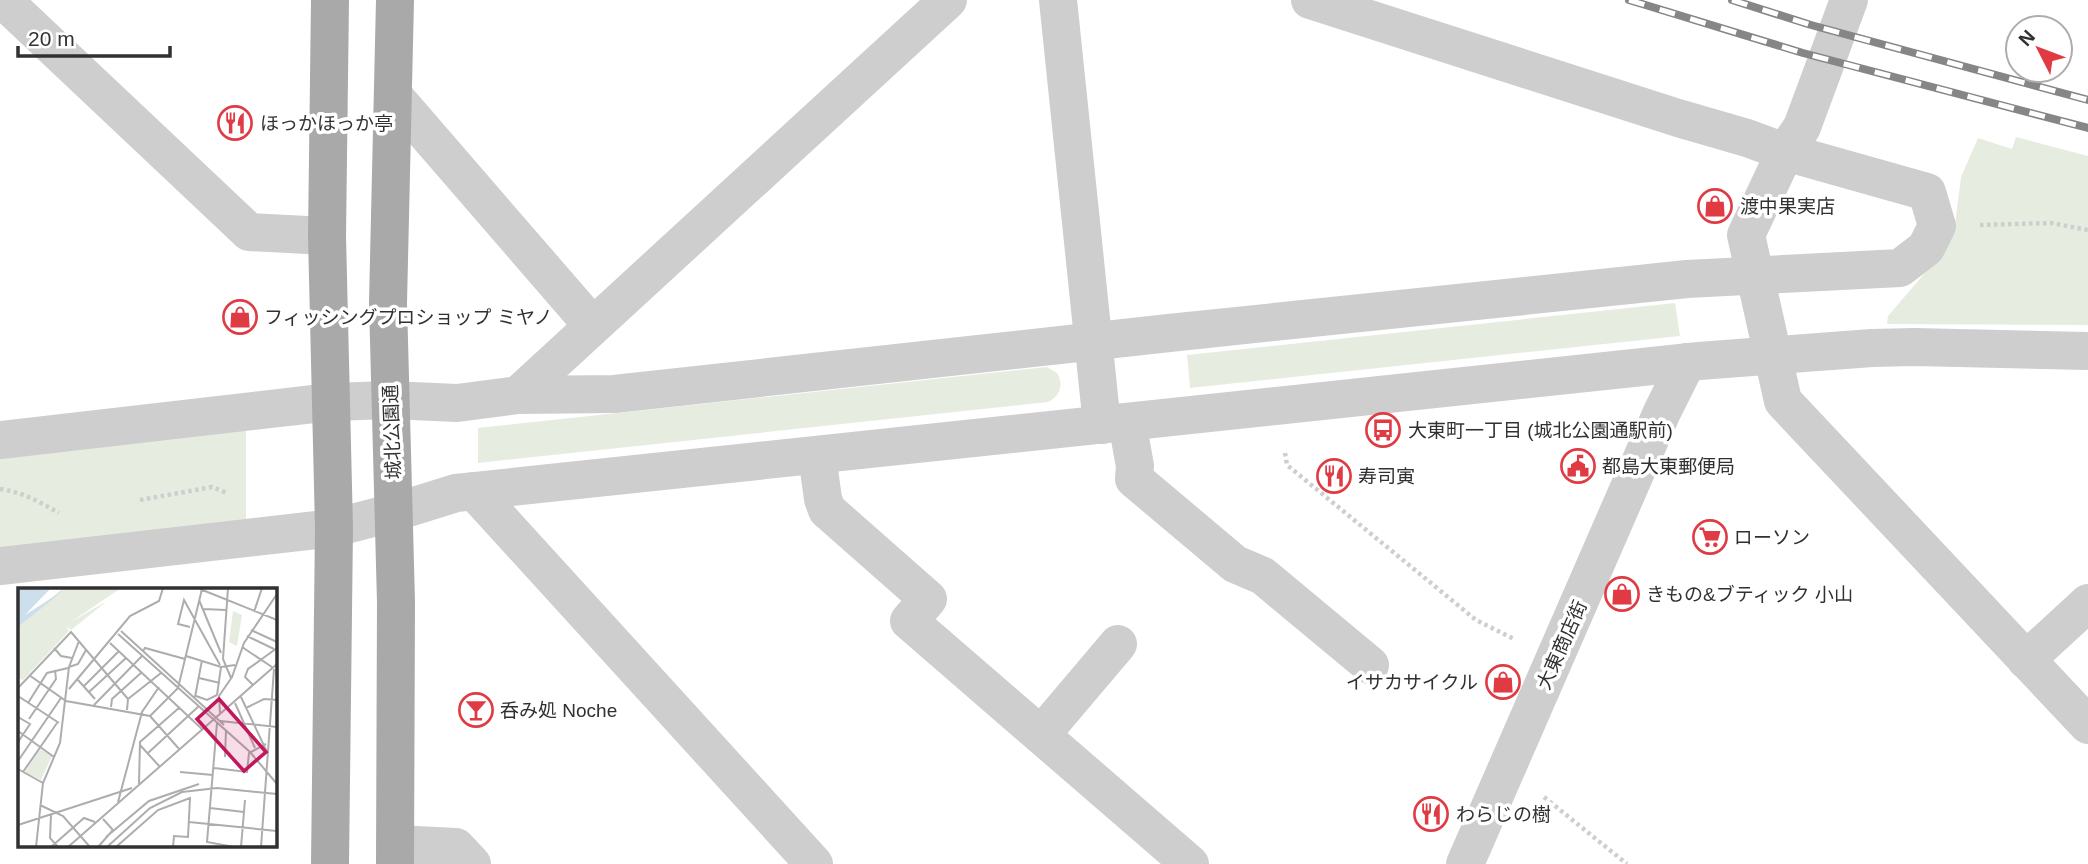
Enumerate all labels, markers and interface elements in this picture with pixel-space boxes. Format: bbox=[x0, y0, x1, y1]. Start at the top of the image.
scale bar bbox=[18, 14, 170, 58]
north arrow bbox=[2004, 14, 2074, 84]
text: N bbox=[2014, 26, 2039, 50]
text: 20 m bbox=[28, 27, 75, 50]
restaurant icon: ほっかほっか亭 bbox=[216, 104, 254, 142]
place label: ほっかほっか亭 bbox=[260, 113, 393, 134]
shop icon: 渡中果実店 bbox=[1696, 187, 1734, 225]
place label: 渡中果実店 bbox=[1740, 196, 1835, 217]
shop icon: フィッシングプロショップ ミヤノ bbox=[221, 298, 259, 336]
place label: フィッシングプロショップ ミヤノ bbox=[264, 307, 552, 328]
street label: 城北公園通 bbox=[380, 384, 404, 480]
bus stop icon: 大東町一丁目 (城北公園通駅前) bbox=[1364, 411, 1402, 449]
place label: 大東町一丁目 (城北公園通駅前) bbox=[1408, 420, 1673, 441]
public building icon: 都島大東郵便局 bbox=[1559, 447, 1597, 485]
place label: 都島大東郵便局 bbox=[1602, 456, 1735, 477]
restaurant icon: 寿司寅 bbox=[1315, 457, 1353, 495]
place label: 寿司寅 bbox=[1358, 466, 1415, 487]
supermarket icon: ローソン bbox=[1691, 518, 1729, 556]
place label: ローソン bbox=[1734, 527, 1810, 548]
shop icon: きもの&ブティック 小山 bbox=[1603, 575, 1641, 613]
place label: きもの&ブティック 小山 bbox=[1646, 584, 1853, 605]
inset map bbox=[18, 588, 276, 846]
street label: 大東商店街 bbox=[1533, 597, 1591, 693]
shop icon: イサカサイクル bbox=[1484, 663, 1522, 701]
place label: イサカサイクル bbox=[1346, 672, 1478, 693]
bar icon: 呑み処 Noche bbox=[457, 691, 495, 729]
place label: 呑み処 Noche bbox=[500, 700, 617, 721]
restaurant icon: わらじの樹 bbox=[1412, 795, 1450, 833]
place label: わらじの樹 bbox=[1456, 804, 1551, 825]

